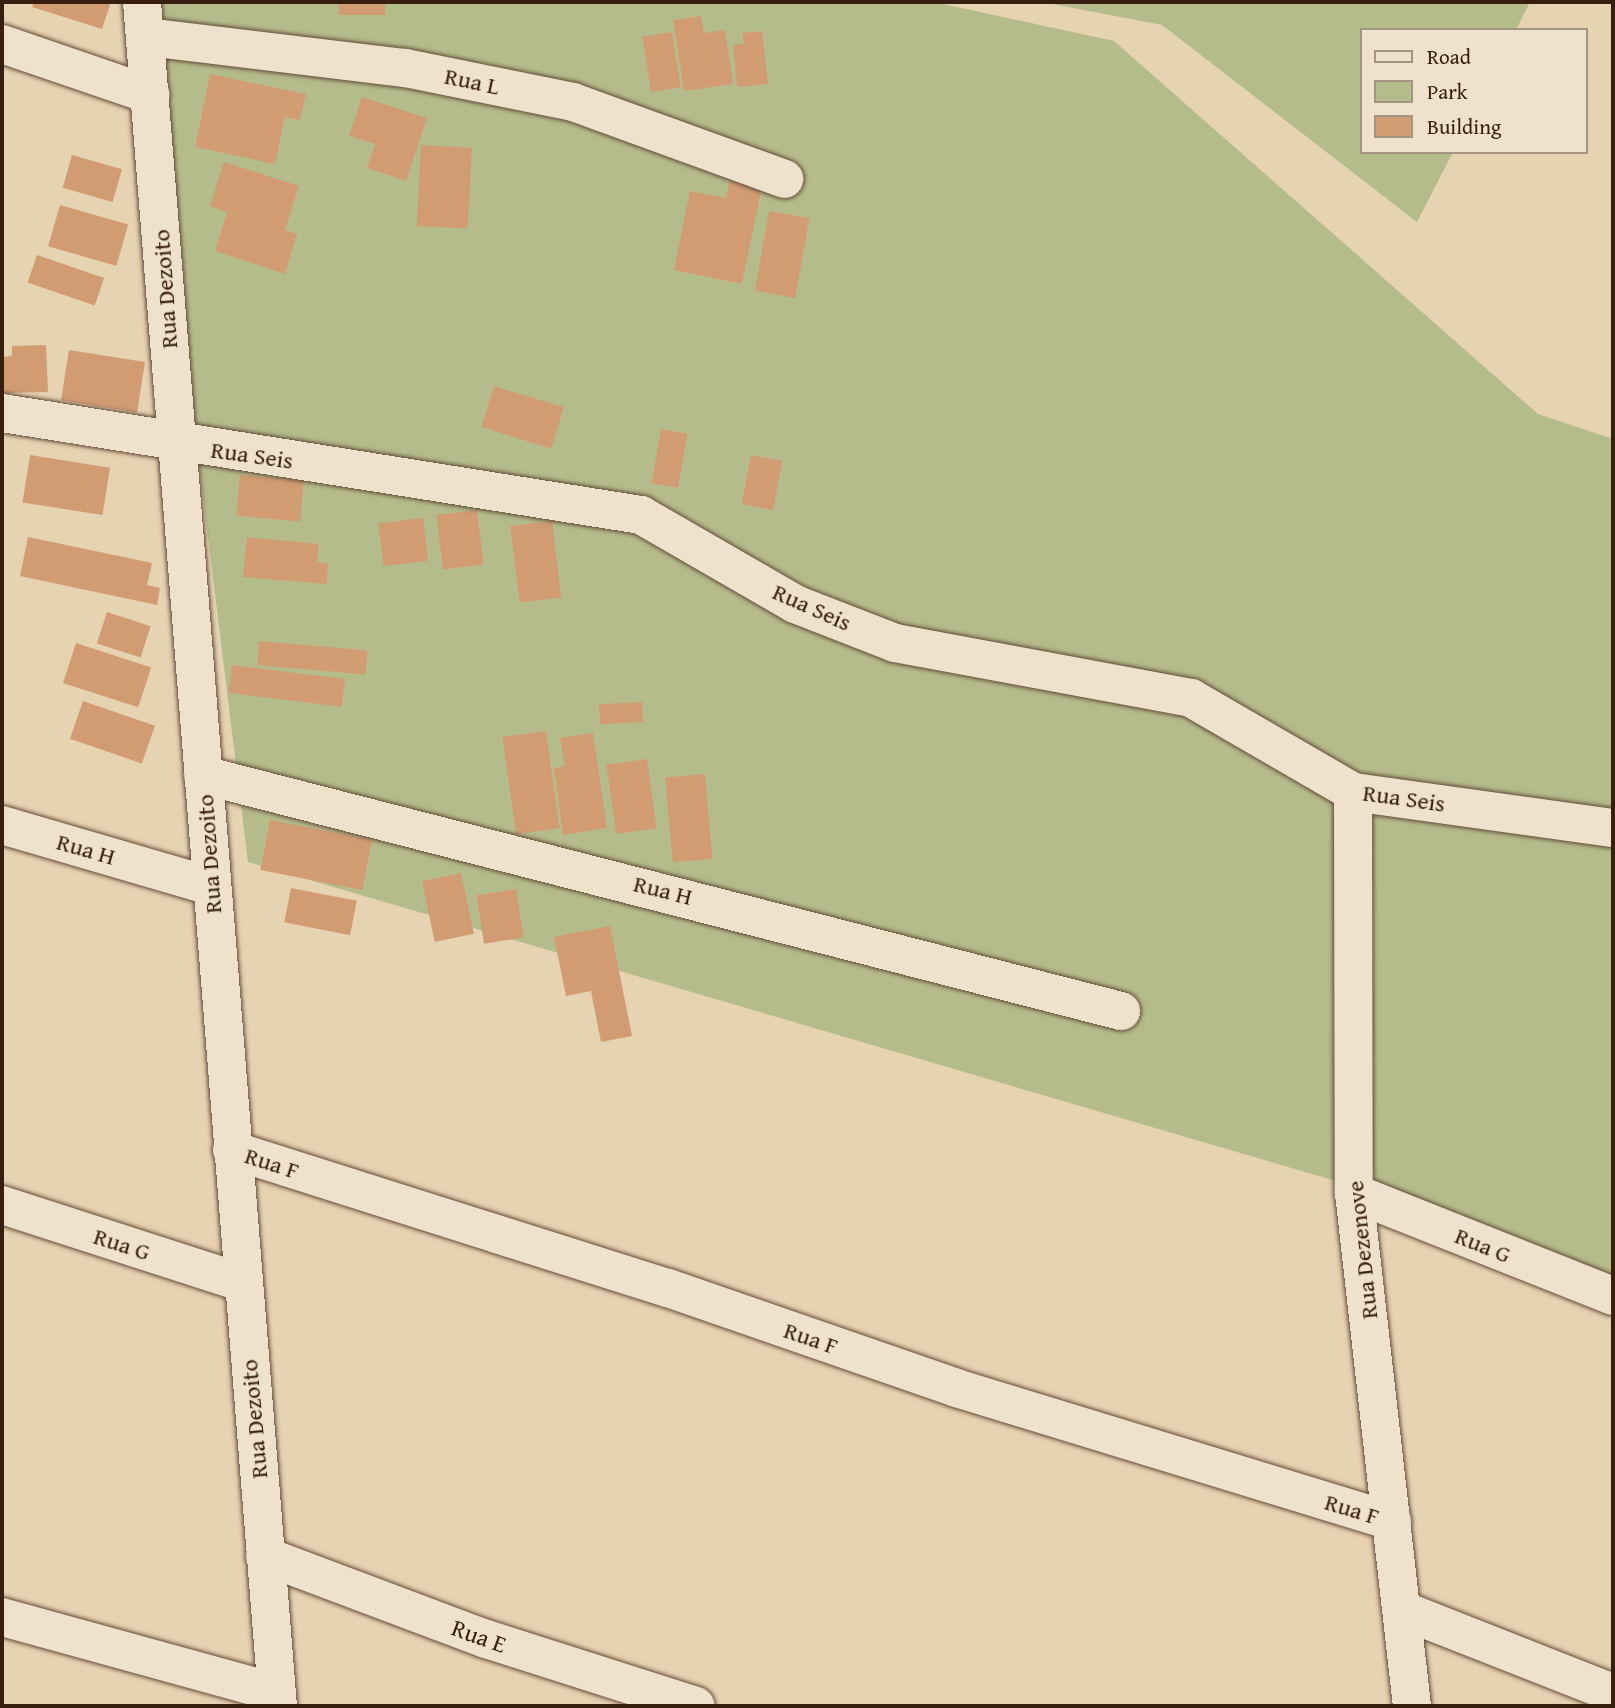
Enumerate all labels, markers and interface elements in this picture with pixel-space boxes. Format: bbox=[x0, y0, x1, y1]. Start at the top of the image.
legend bbox=[1360, 28, 1587, 154]
text: Road bbox=[1427, 41, 1471, 72]
street label: Rua L bbox=[442, 61, 502, 101]
text: Park bbox=[1427, 76, 1468, 107]
text: Building bbox=[1427, 111, 1501, 142]
street label: Rua Dezoito bbox=[146, 228, 184, 350]
street label: Rua Seis bbox=[209, 435, 295, 475]
street label: Rua Seis bbox=[768, 577, 856, 637]
street label: Rua Seis bbox=[1361, 778, 1447, 818]
street label: Rua Dezoito bbox=[190, 793, 228, 915]
street label: Rua H bbox=[54, 827, 118, 871]
street label: Rua H bbox=[631, 869, 695, 911]
street label: Rua F bbox=[241, 1141, 303, 1185]
street label: Rua Dezenove bbox=[1340, 1179, 1384, 1321]
street label: Rua G bbox=[90, 1221, 154, 1267]
street label: Rua G bbox=[1451, 1221, 1515, 1269]
street label: Rua F bbox=[780, 1315, 842, 1361]
street label: Rua Dezoito bbox=[234, 1358, 274, 1480]
street label: Rua F bbox=[1321, 1487, 1383, 1531]
street label: Rua E bbox=[448, 1613, 510, 1659]

